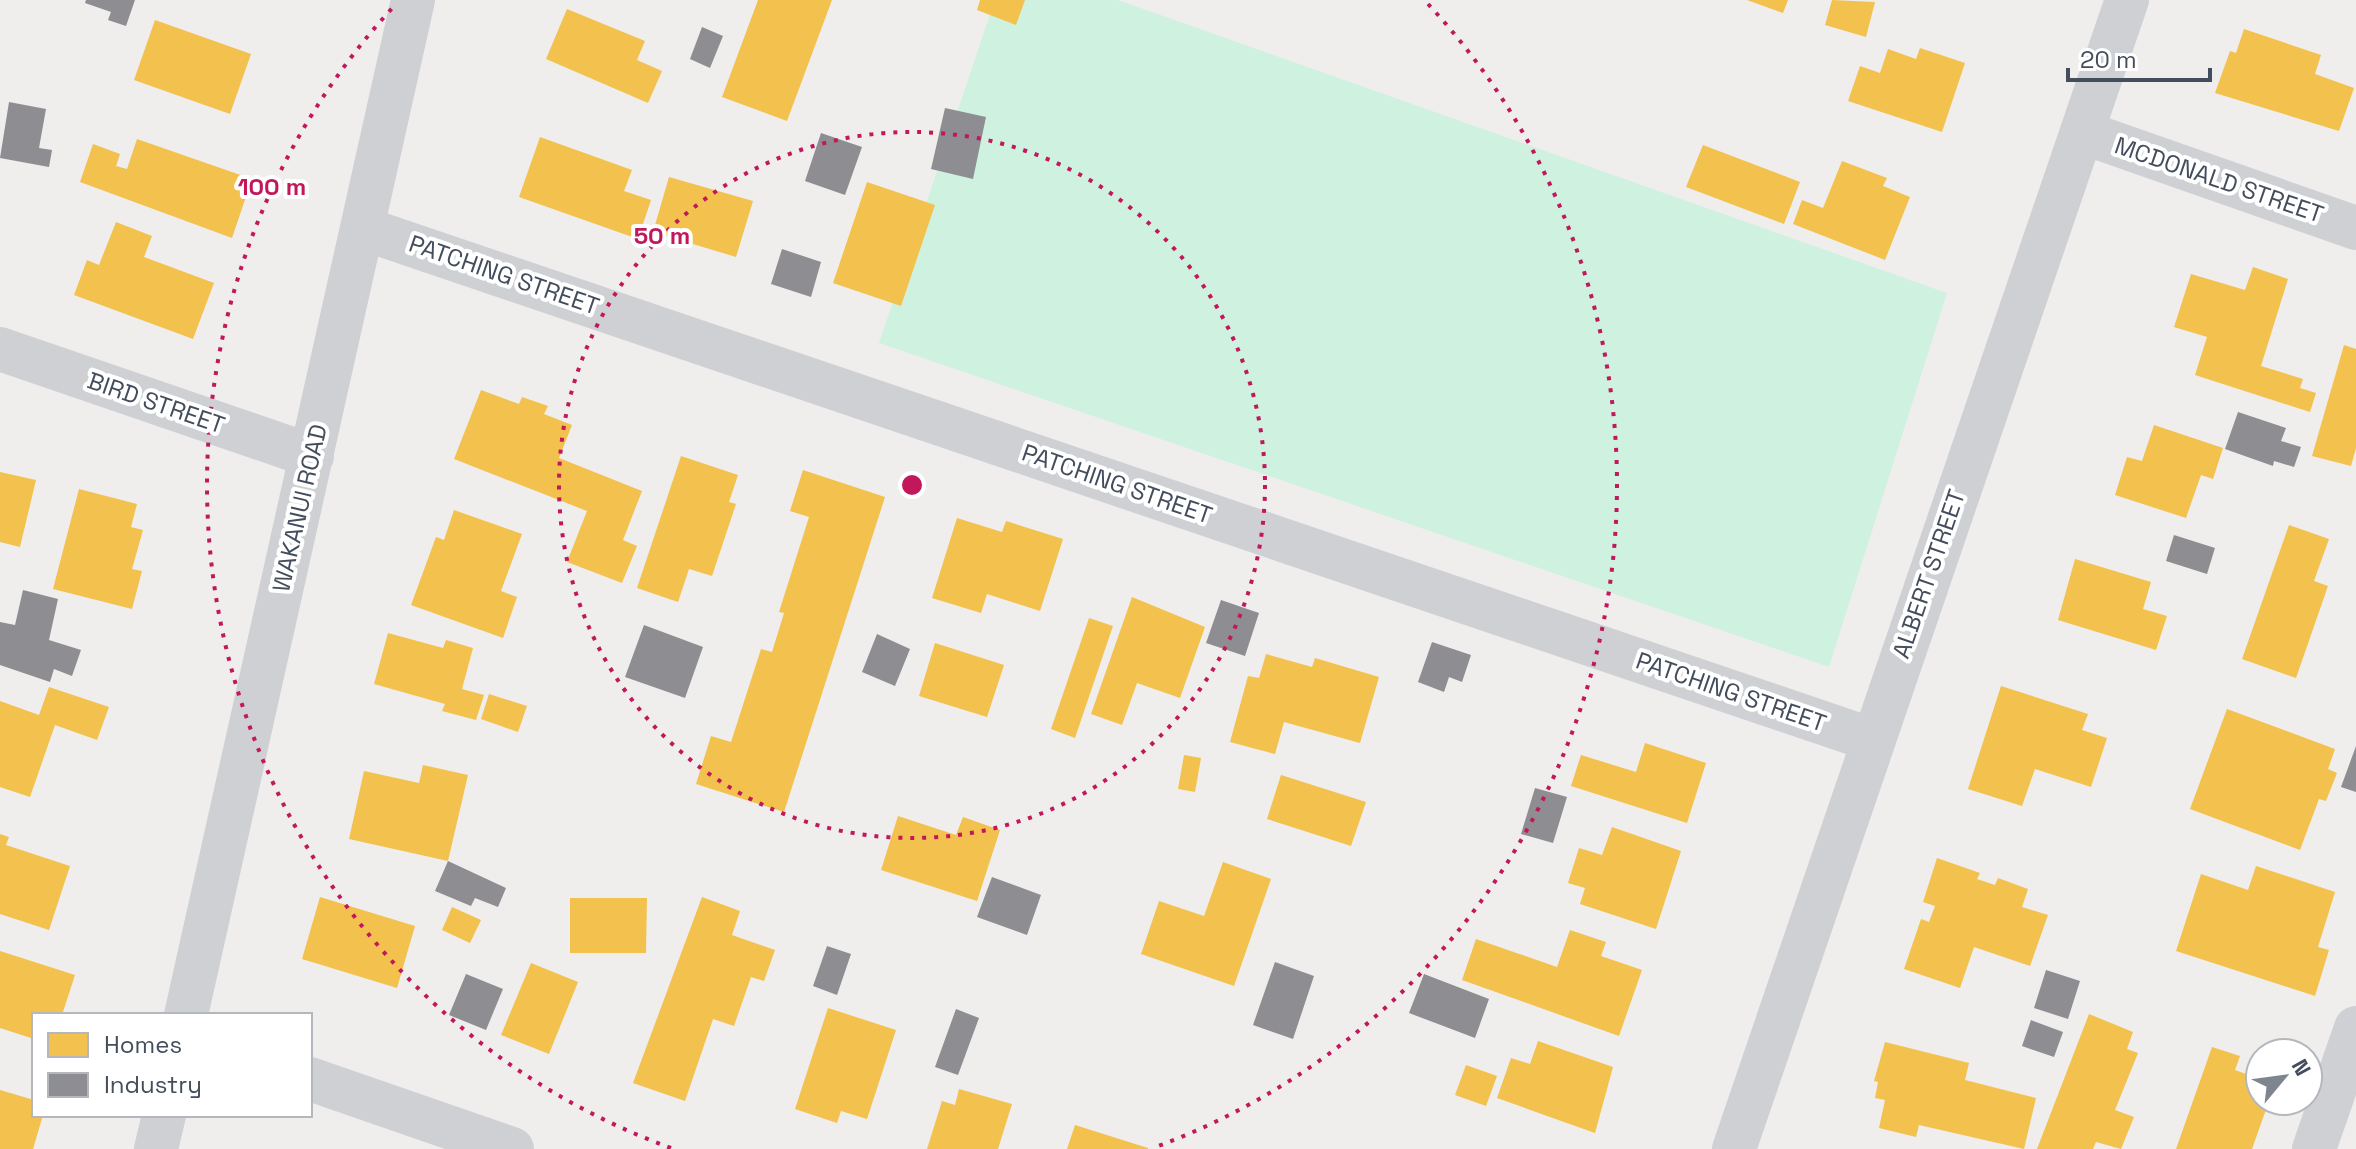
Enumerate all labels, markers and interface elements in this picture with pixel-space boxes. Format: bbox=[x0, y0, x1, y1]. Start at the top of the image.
scale bar bbox=[2068, 32, 2210, 82]
text: 20 m bbox=[2080, 44, 2137, 75]
street label: MCDONALD STREET bbox=[2111, 129, 2328, 230]
text: 100 m bbox=[238, 171, 306, 202]
text: 50 m bbox=[634, 220, 690, 251]
street label: PATCHING STREET bbox=[405, 227, 603, 322]
street label: BIRD STREET bbox=[83, 365, 229, 441]
street label: WAKANUI ROAD bbox=[265, 421, 334, 595]
street label: PATCHING STREET bbox=[1018, 436, 1216, 531]
centre of rings bbox=[898, 471, 926, 499]
street label: ALBERT STREET bbox=[1885, 485, 1972, 662]
street label: PATCHING STREET bbox=[1632, 644, 1830, 739]
legend bbox=[32, 1013, 312, 1117]
text: Homes bbox=[104, 1029, 182, 1060]
north arrow bbox=[2244, 1037, 2324, 1117]
text: N bbox=[2286, 1054, 2317, 1081]
text: Industry bbox=[104, 1069, 202, 1100]

